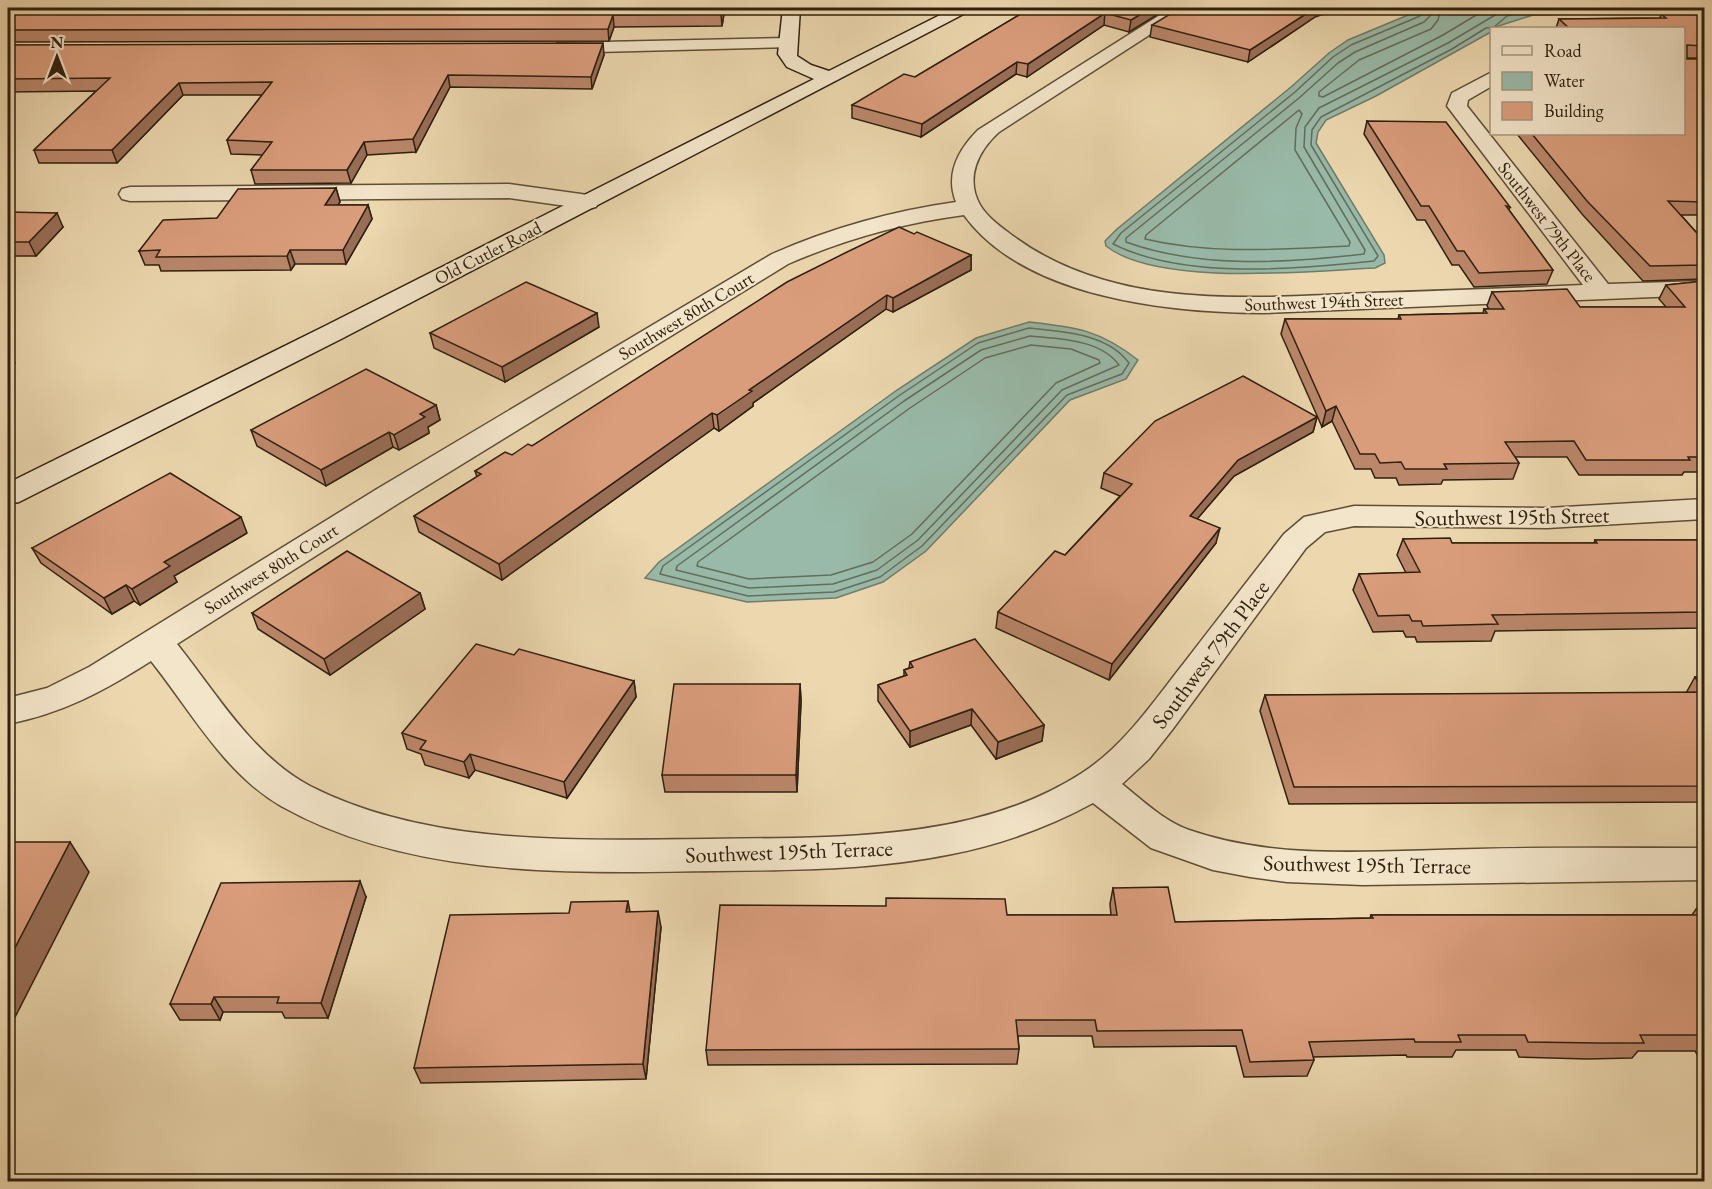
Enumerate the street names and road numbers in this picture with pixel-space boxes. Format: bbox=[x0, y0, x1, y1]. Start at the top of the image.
street label: Southwest 79th Place bbox=[1493, 157, 1602, 286]
street label: Old Cutler Road bbox=[430, 215, 546, 289]
street label: Southwest 80th Court bbox=[614, 266, 758, 365]
street label: Southwest 194th Street bbox=[1244, 287, 1404, 316]
street label: Southwest 195th Street bbox=[1414, 500, 1610, 533]
street label: Southwest 80th Court bbox=[199, 518, 342, 619]
street label: Southwest 79th Place bbox=[1145, 574, 1276, 734]
street label: Southwest 195th Terrace bbox=[685, 833, 894, 870]
street label: Southwest 195th Terrace bbox=[1263, 848, 1472, 881]

